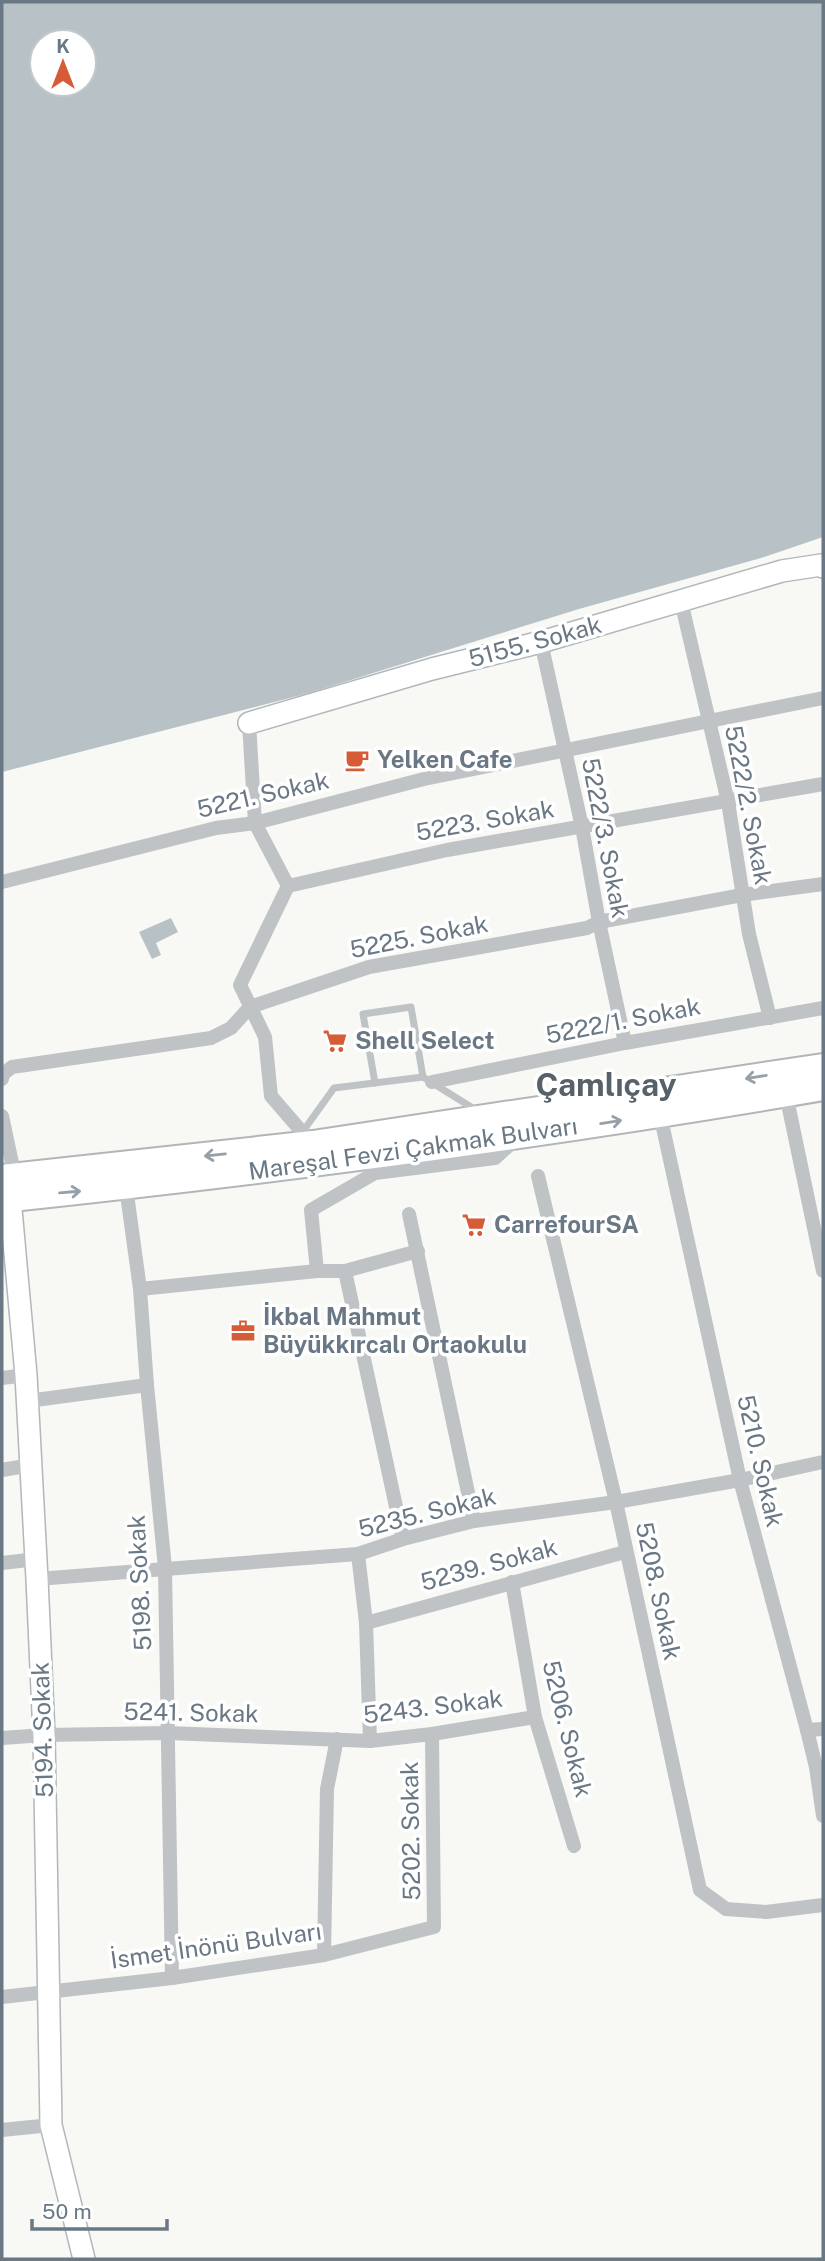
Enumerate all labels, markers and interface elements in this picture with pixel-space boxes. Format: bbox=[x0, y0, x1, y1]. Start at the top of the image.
north arrow bbox=[28, 28, 98, 98]
text: K bbox=[56, 35, 70, 57]
street label: 5155. Sokak bbox=[465, 610, 604, 672]
street label: 5222/2. Sokak bbox=[720, 723, 778, 887]
place label: Yelken Cafe bbox=[377, 745, 513, 773]
cafe icon: Yelken Cafe bbox=[343, 746, 371, 774]
street label: 5222/3. Sokak bbox=[577, 755, 635, 920]
street label: 5221. Sokak bbox=[194, 765, 331, 823]
street label: 5223. Sokak bbox=[414, 794, 556, 846]
street label: 5225. Sokak bbox=[347, 909, 490, 963]
street label: 5222/1. Sokak bbox=[543, 991, 703, 1049]
place label: Shell Select bbox=[355, 1026, 495, 1054]
supermarket icon: Shell Select bbox=[321, 1027, 349, 1055]
district label: Çamlıçay bbox=[535, 1066, 677, 1103]
one-way arrow bbox=[745, 1071, 768, 1084]
street label: Mareşal Fevzi Çakmak Bulvarı bbox=[247, 1111, 579, 1185]
one-way arrow bbox=[599, 1115, 622, 1128]
one-way arrow bbox=[205, 1149, 227, 1162]
one-way arrow bbox=[58, 1186, 80, 1199]
place label: CarrefourSA bbox=[494, 1210, 639, 1238]
supermarket icon: CarrefourSA bbox=[460, 1211, 488, 1239]
place label: İkbal Mahmut Büyükkırcalı Ortaokulu bbox=[263, 1302, 527, 1358]
office icon: İkbal Mahmut Büyükkırcalı Ortaokulu bbox=[229, 1317, 257, 1345]
street label: 5210. Sokak bbox=[732, 1392, 790, 1530]
street label: 5235. Sokak bbox=[355, 1481, 498, 1543]
street label: 5198. Sokak bbox=[121, 1514, 157, 1652]
street label: 5208. Sokak bbox=[631, 1519, 687, 1662]
street label: 5239. Sokak bbox=[417, 1532, 560, 1596]
street label: 5206. Sokak bbox=[537, 1658, 598, 1800]
street label: 5194. Sokak bbox=[26, 1662, 58, 1798]
street label: 5243. Sokak bbox=[361, 1684, 504, 1728]
street label: 5241. Sokak bbox=[123, 1697, 259, 1727]
street label: 5202. Sokak bbox=[395, 1761, 425, 1901]
street label: İsmet İnönü Bulvarı bbox=[108, 1916, 323, 1974]
scale bar bbox=[32, 2188, 166, 2232]
text: 50 m bbox=[42, 2199, 92, 2224]

